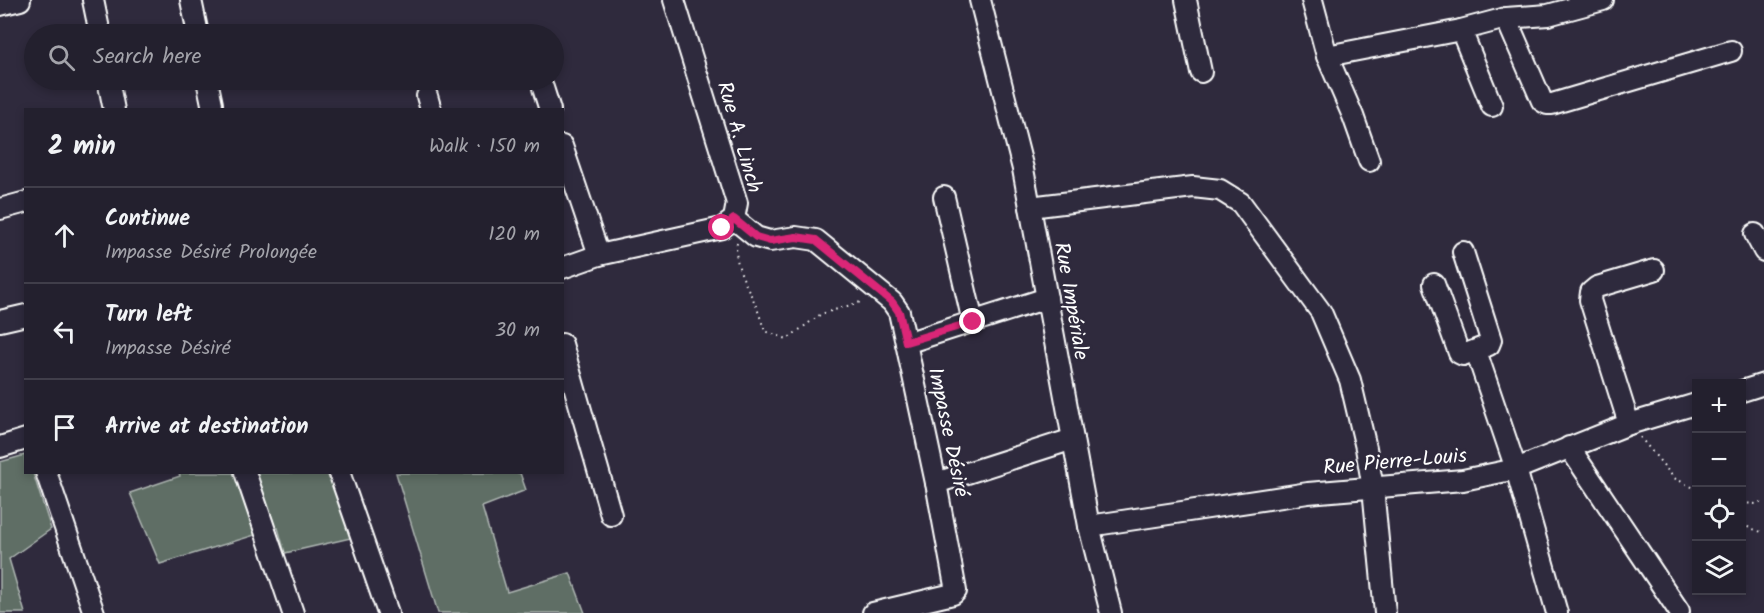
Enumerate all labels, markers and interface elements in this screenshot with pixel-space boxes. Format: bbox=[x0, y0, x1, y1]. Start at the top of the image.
search box bbox=[24, 24, 564, 90]
text: Search here bbox=[93, 40, 201, 75]
icon: search bbox=[45, 41, 78, 74]
street label: Rue A. Linch bbox=[707, 78, 770, 197]
text: 2 min bbox=[48, 126, 116, 168]
text: Walk · 150 m bbox=[429, 131, 540, 163]
text: Continue bbox=[105, 202, 190, 237]
route start bbox=[708, 214, 734, 240]
icon: ahead bbox=[48, 219, 81, 252]
text: 120 m bbox=[488, 219, 540, 251]
text: Impasse Désiré Prolongée bbox=[105, 237, 317, 269]
street label: Rue Impériale bbox=[1044, 240, 1097, 363]
text: Turn left bbox=[105, 298, 192, 333]
route end bbox=[959, 308, 985, 334]
icon: left bbox=[48, 315, 81, 348]
text: 30 m bbox=[495, 315, 540, 347]
text: Impasse Désiré bbox=[105, 333, 230, 365]
street label: Impasse Désiré bbox=[918, 364, 978, 501]
map controls bbox=[1692, 379, 1746, 595]
button: + bbox=[1692, 379, 1746, 433]
text: Arrive at destination bbox=[105, 410, 308, 445]
icon: arrive bbox=[48, 411, 81, 444]
button: − bbox=[1692, 433, 1746, 487]
street label: Rue Pierre-Louis bbox=[1322, 440, 1468, 485]
button: locate bbox=[1692, 487, 1746, 541]
button: layers bbox=[1692, 541, 1746, 595]

